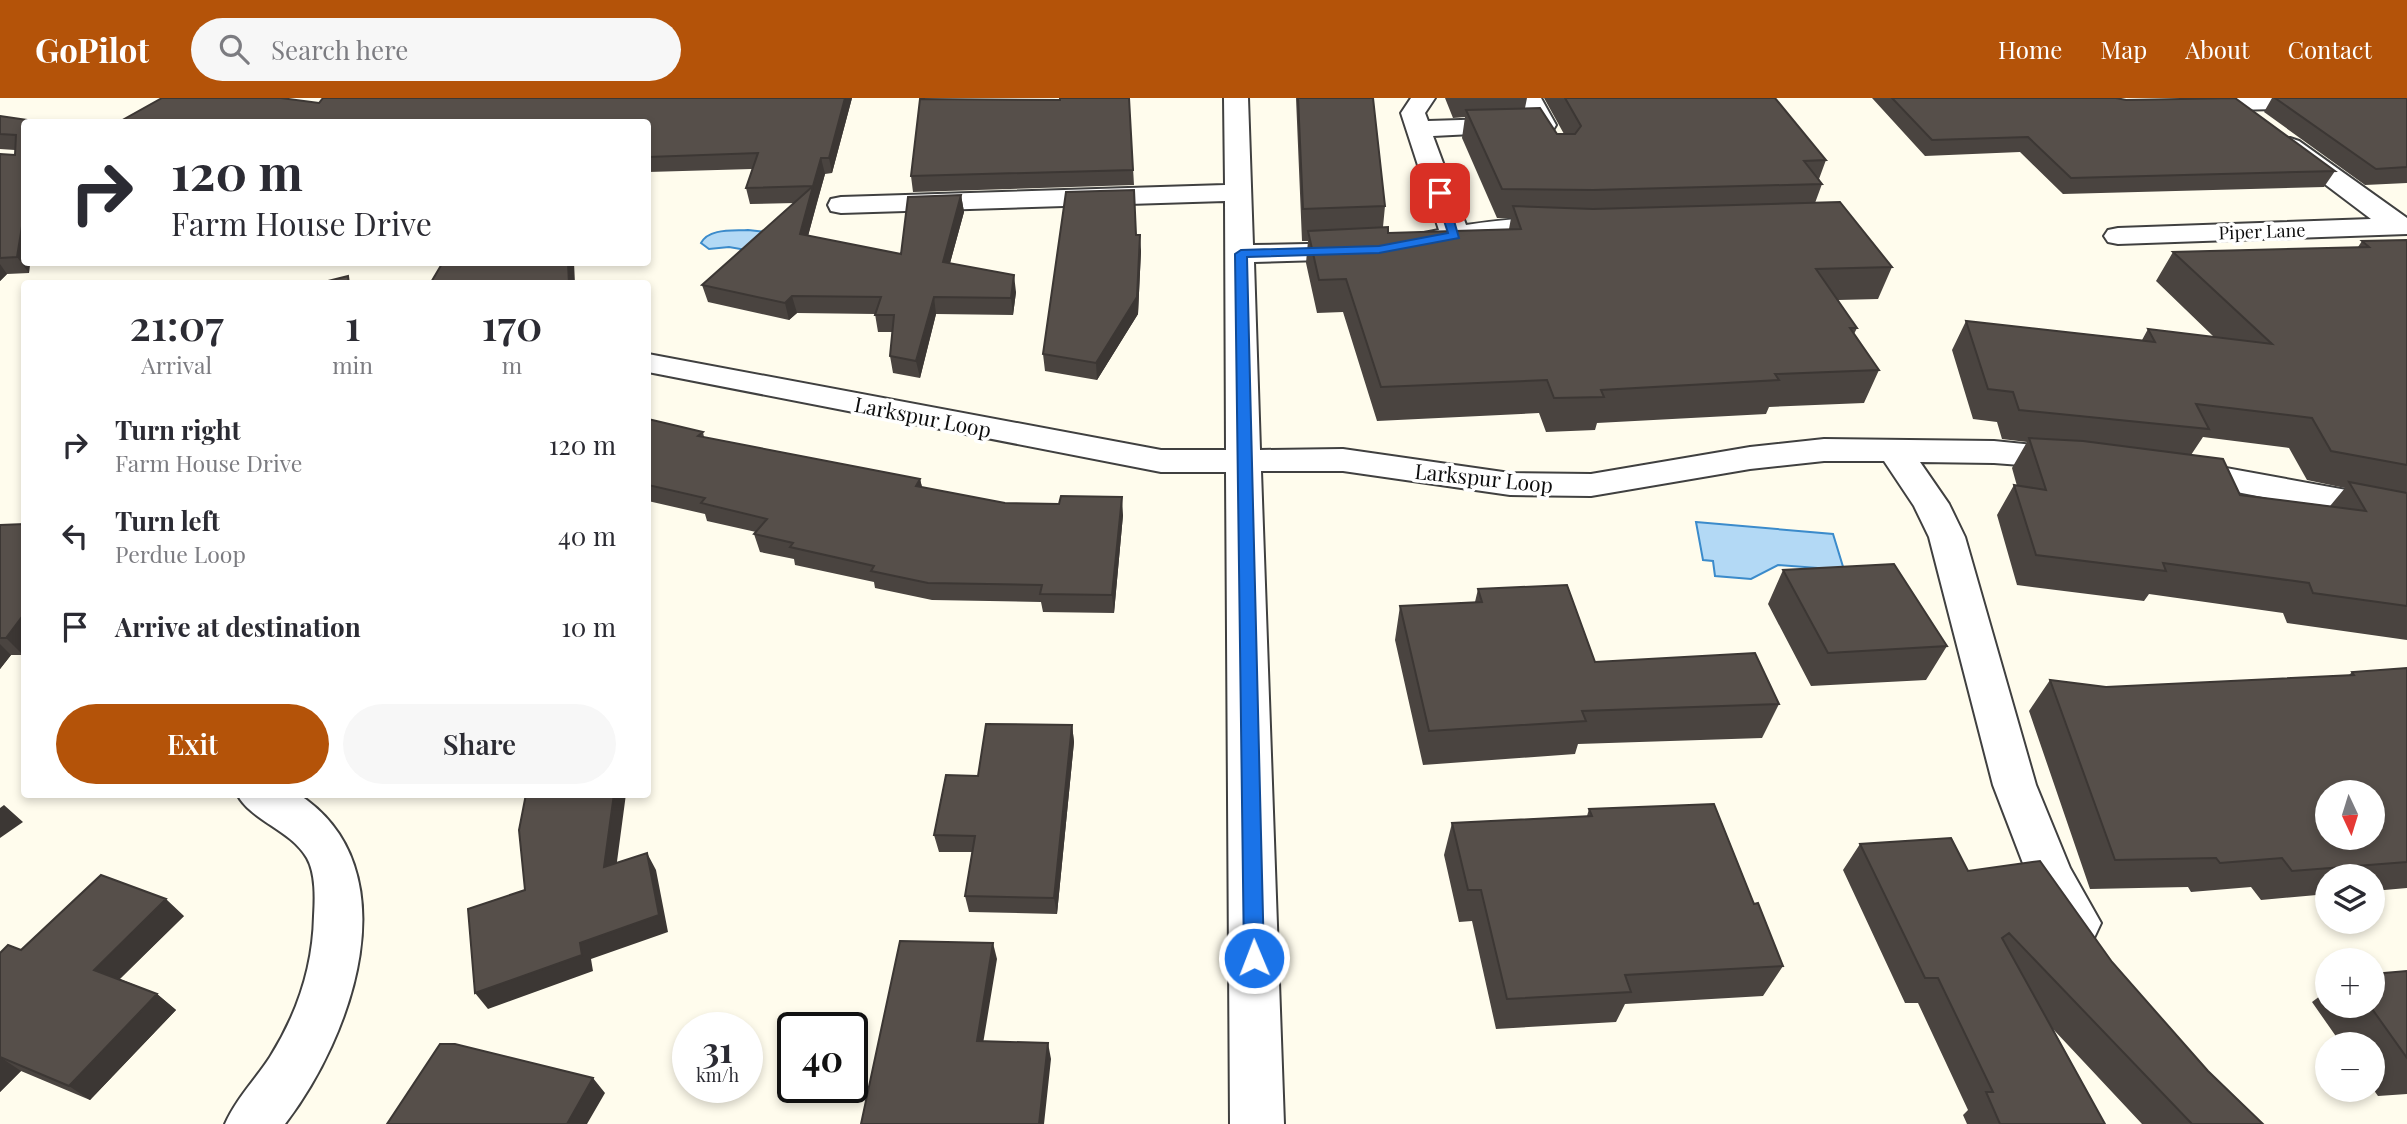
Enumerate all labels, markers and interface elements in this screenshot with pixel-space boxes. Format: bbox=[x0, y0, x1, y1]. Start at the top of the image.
search box bbox=[191, 18, 681, 81]
text: GoPilot bbox=[35, 27, 149, 71]
icon: search bbox=[215, 30, 253, 68]
text: Search here bbox=[271, 32, 408, 67]
text: Home bbox=[1998, 33, 2062, 65]
text: Map bbox=[2100, 33, 2147, 65]
text: About bbox=[2185, 33, 2249, 65]
text: Contact bbox=[2287, 33, 2372, 65]
text: 120 m bbox=[171, 138, 303, 203]
icon: right bbox=[56, 147, 147, 238]
pin bbox=[1410, 163, 1470, 223]
icon: arrive bbox=[1421, 174, 1459, 212]
text: Farm House Drive bbox=[171, 201, 432, 244]
street label: Piper Lane bbox=[2218, 217, 2306, 245]
text: 21:07 bbox=[130, 296, 224, 352]
text: 1 bbox=[345, 296, 361, 352]
text: 170 bbox=[482, 296, 542, 352]
text: Arrival bbox=[141, 349, 212, 380]
text: min bbox=[332, 349, 373, 380]
text: m bbox=[502, 349, 522, 380]
street label: Larkspur Loop bbox=[852, 389, 994, 443]
text: Turn right bbox=[115, 412, 241, 447]
icon: right bbox=[56, 426, 94, 464]
text: 120 m bbox=[549, 427, 616, 462]
text: Farm House Drive bbox=[115, 447, 303, 478]
street label: Larkspur Loop bbox=[1414, 456, 1554, 498]
text: Turn left bbox=[115, 503, 220, 538]
icon: left bbox=[56, 517, 94, 555]
text: 40 m bbox=[558, 518, 616, 553]
text: Perdue Loop bbox=[115, 538, 246, 569]
icon: arrive bbox=[56, 608, 94, 646]
text: Arrive at destination bbox=[115, 609, 361, 644]
text: 10 m bbox=[561, 609, 616, 644]
button: Exit bbox=[56, 704, 329, 784]
button: Share bbox=[343, 704, 616, 784]
north arrow bbox=[2315, 780, 2385, 850]
map controls bbox=[2315, 780, 2385, 1102]
button: layers bbox=[2315, 864, 2385, 934]
position arrow bbox=[1217, 921, 1291, 995]
button: + bbox=[2315, 948, 2385, 1018]
speed limit sign: 40 bbox=[777, 1012, 868, 1103]
text: 31 bbox=[702, 1025, 733, 1072]
button: − bbox=[2315, 1032, 2385, 1102]
text: km/h bbox=[696, 1063, 739, 1087]

